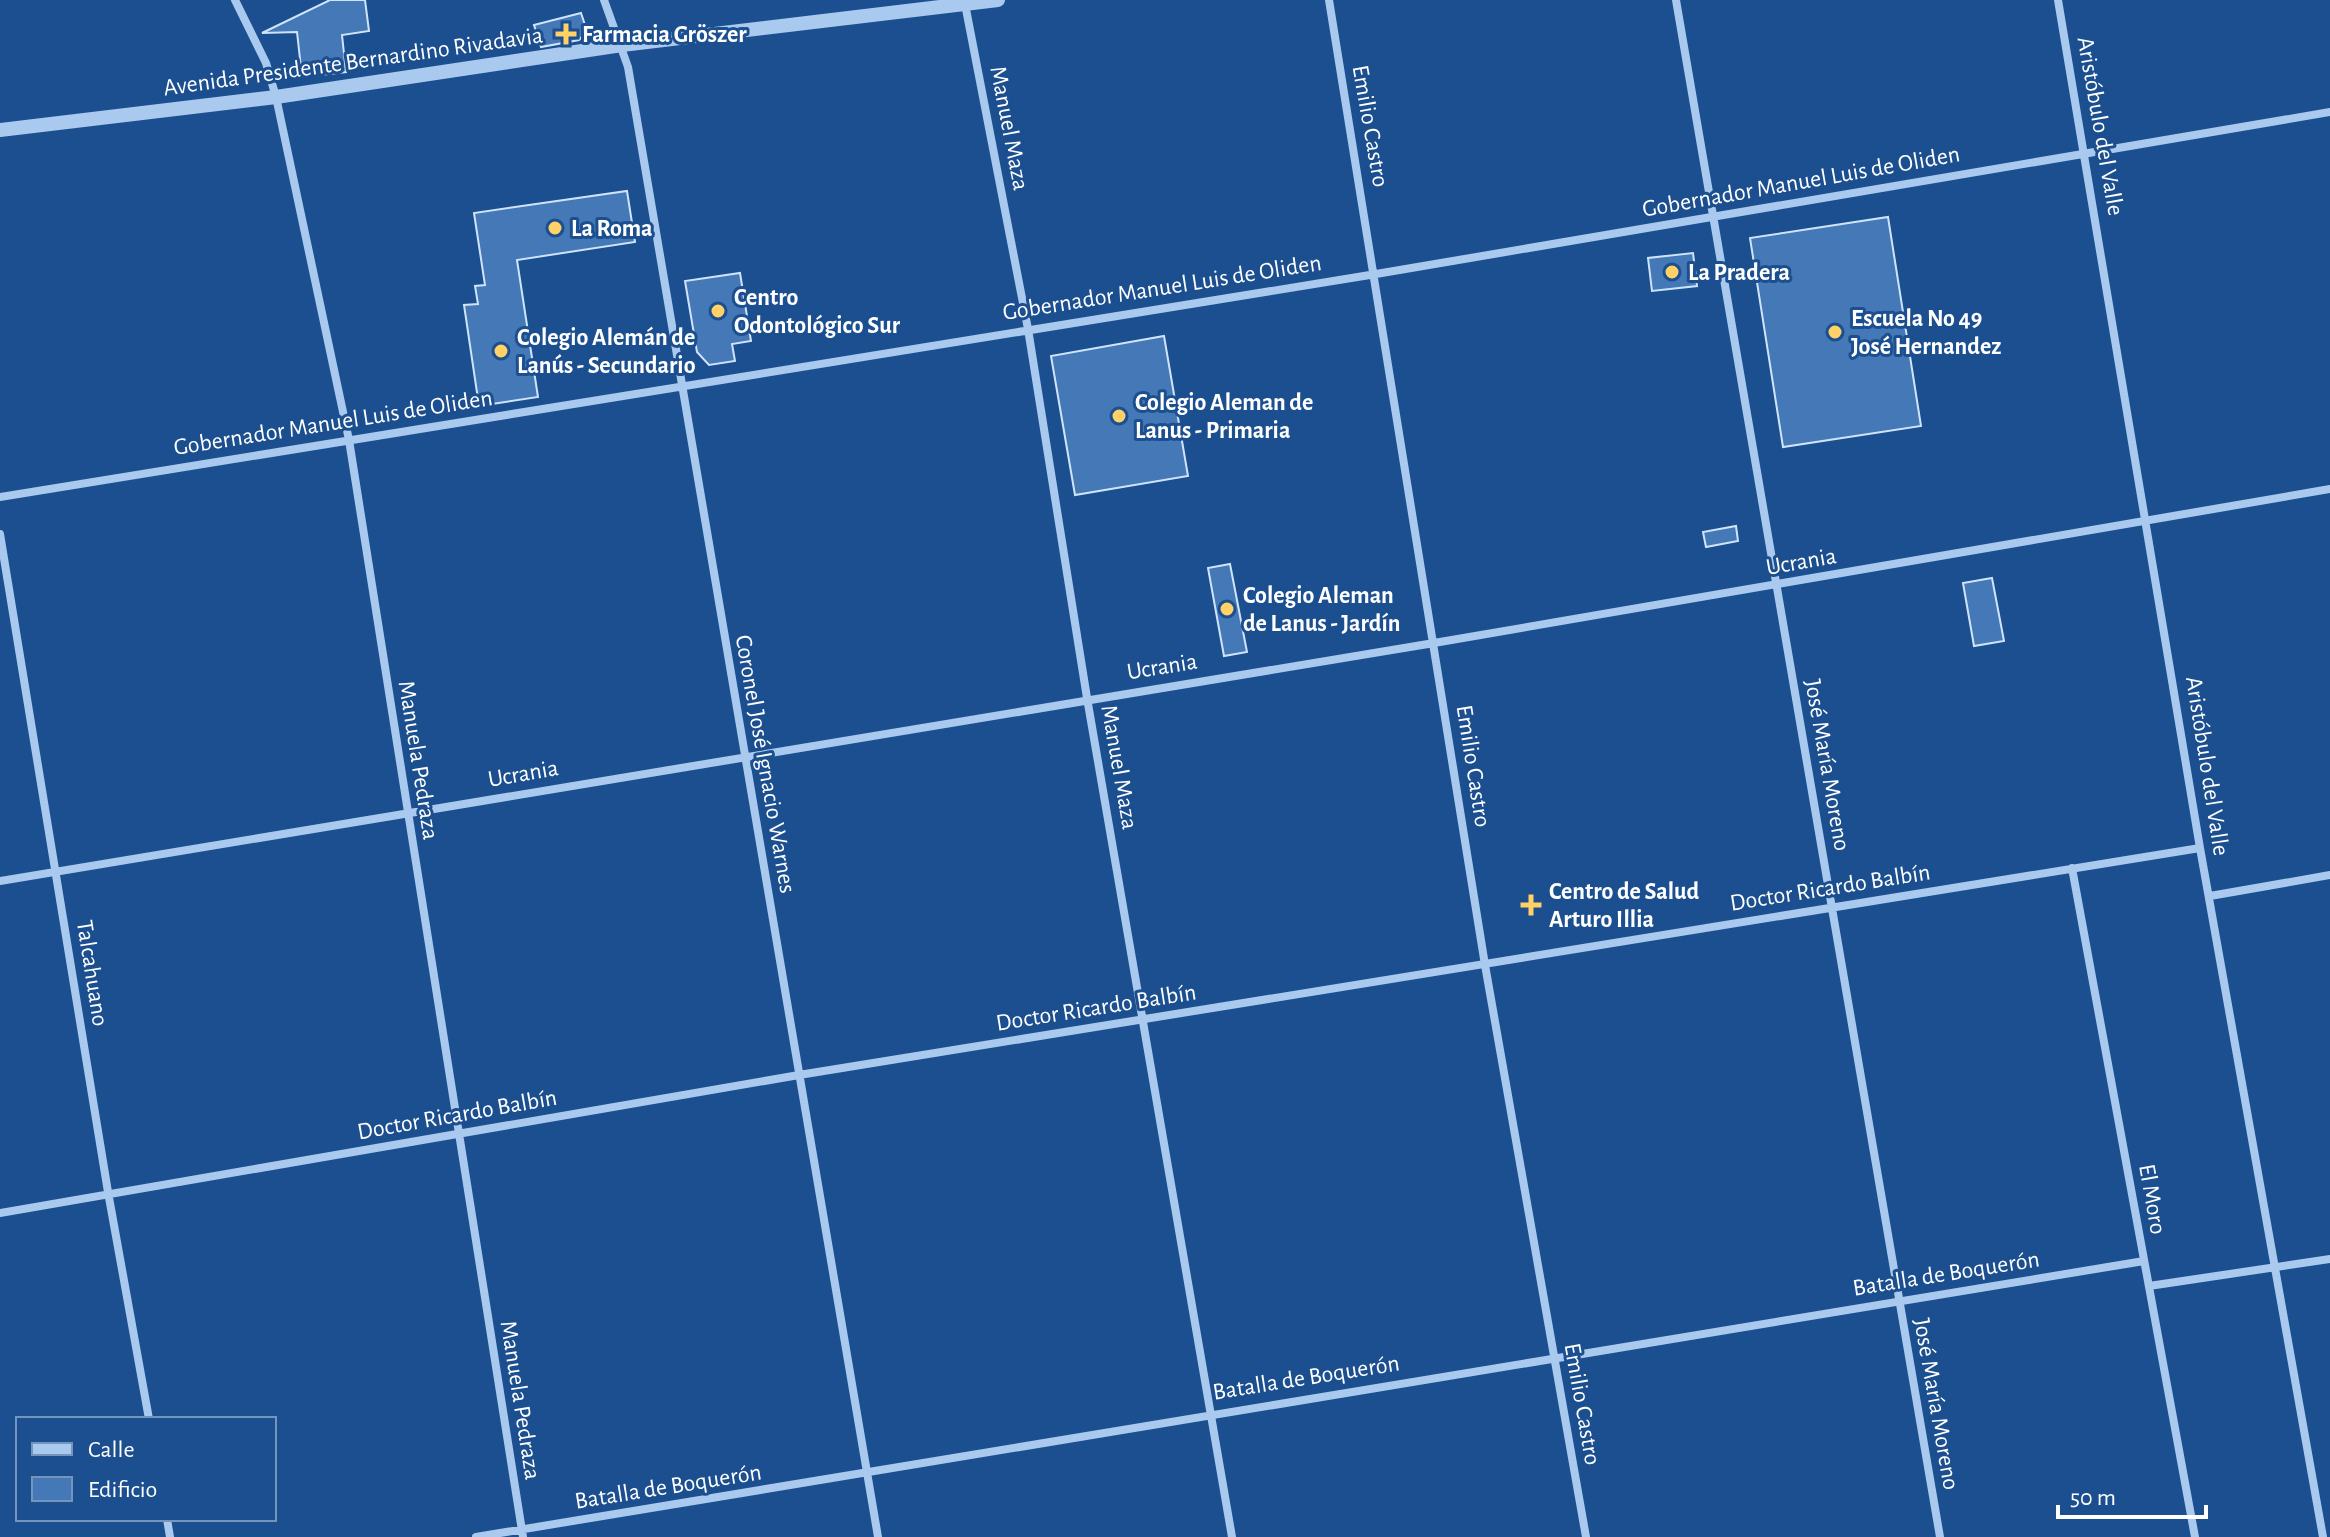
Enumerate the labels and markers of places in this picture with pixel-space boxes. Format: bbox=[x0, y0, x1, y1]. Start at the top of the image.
place label: Farmacia Gröszer bbox=[582, 23, 747, 47]
marker: Farmacia Gröszer bbox=[557, 25, 575, 43]
place label: La Roma bbox=[571, 217, 653, 241]
marker: La Roma bbox=[546, 219, 564, 237]
place label: La Pradera bbox=[1688, 261, 1790, 285]
marker: La Pradera bbox=[1663, 263, 1681, 281]
place label: Centro Odontológico Sur bbox=[734, 286, 901, 338]
marker: Centro Odontológico Sur bbox=[709, 302, 727, 320]
place label: Escuela No 49 José Hernandez bbox=[1851, 307, 2001, 359]
marker: Escuela No 49 José Hernandez bbox=[1826, 323, 1844, 341]
place label: Colegio Alemán de Lanús - Secundario bbox=[517, 326, 696, 378]
marker: Colegio Alemán de Lanús - Secundario bbox=[492, 342, 510, 360]
place label: Colegio Aleman de Lanus - Primaria bbox=[1135, 391, 1313, 443]
marker: Colegio Aleman de Lanus - Primaria bbox=[1110, 407, 1128, 425]
place label: Colegio Aleman de Lanus - Jardín bbox=[1243, 584, 1400, 636]
marker: Colegio Aleman de Lanus - Jardín bbox=[1218, 600, 1236, 618]
place label: Centro de Salud Arturo Illia bbox=[1549, 880, 1700, 932]
marker: Centro de Salud Arturo Illia bbox=[1520, 894, 1542, 916]

